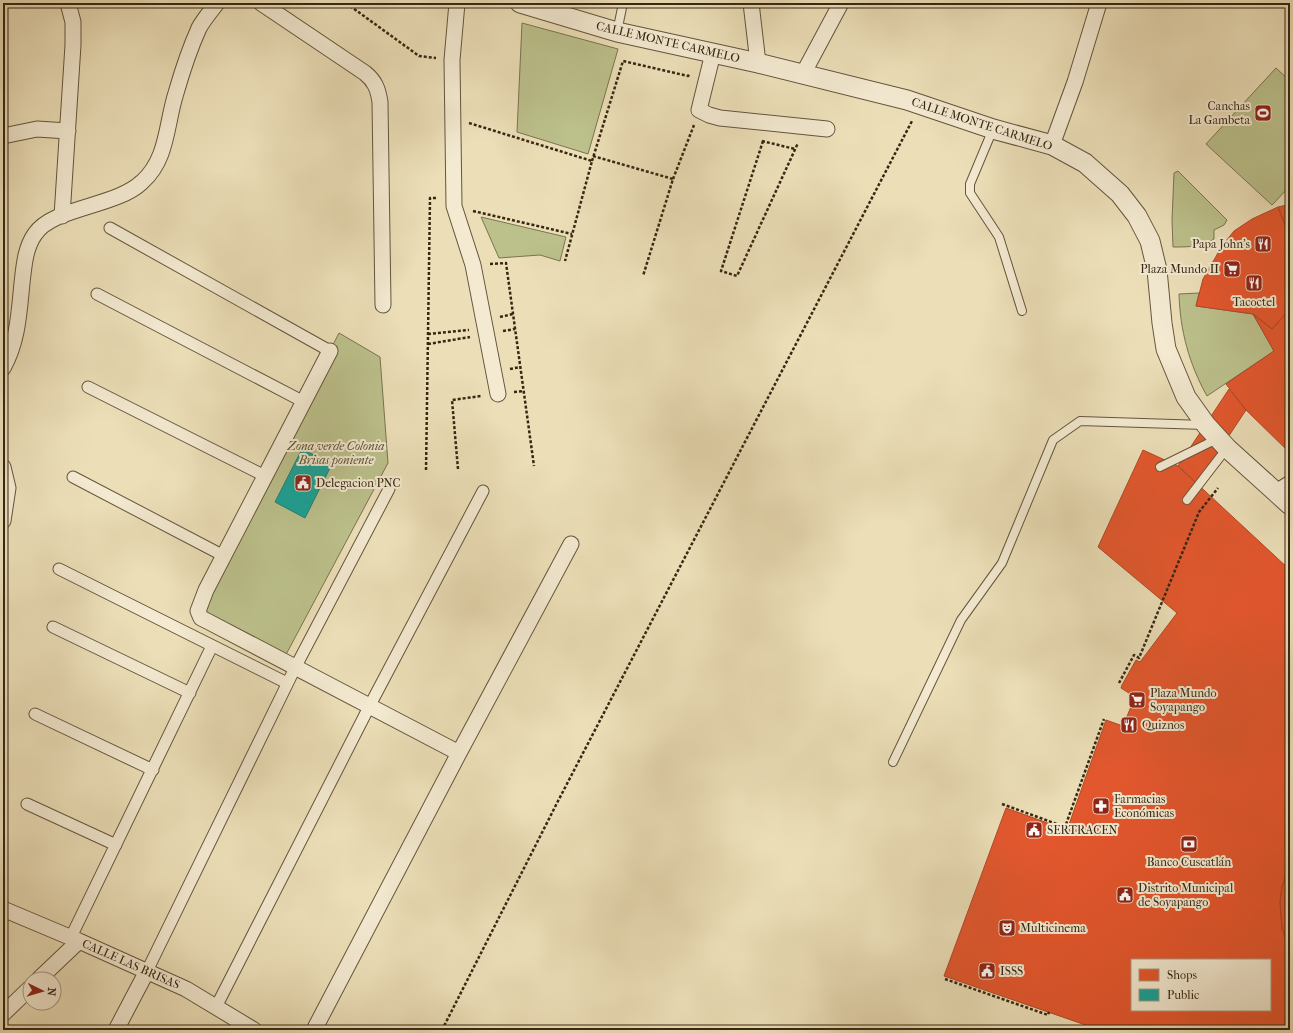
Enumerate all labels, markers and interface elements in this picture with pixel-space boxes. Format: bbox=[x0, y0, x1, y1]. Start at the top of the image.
street label: CALLE MONTE CARMELO bbox=[595, 19, 741, 65]
street label: CALLE MONTE CARMELO bbox=[910, 95, 1054, 153]
place label: Canchas La Gambeta bbox=[1189, 99, 1251, 127]
sports icon: Canchas La Gambeta bbox=[1253, 103, 1273, 123]
restaurant icon: Papa John's bbox=[1253, 234, 1273, 254]
place label: Papa John's bbox=[1192, 237, 1251, 251]
supermarket icon: Plaza Mundo II bbox=[1222, 259, 1242, 279]
place label: Plaza Mundo II bbox=[1140, 262, 1219, 276]
restaurant icon: Tacoctel bbox=[1244, 273, 1264, 293]
place label: Tacoctel bbox=[1233, 295, 1276, 309]
park label: Zona verde Colonia Brisas poniente bbox=[287, 439, 384, 467]
public building icon: Delegacion PNC bbox=[293, 473, 313, 493]
place label: Delegacion PNC bbox=[316, 476, 401, 490]
place label: Plaza Mundo Soyapango bbox=[1150, 686, 1217, 714]
supermarket icon: Plaza Mundo Soyapango bbox=[1127, 690, 1147, 710]
restaurant icon: Quiznos bbox=[1119, 715, 1139, 735]
place label: Quiznos bbox=[1142, 718, 1185, 732]
place label: Farmacias Económicas bbox=[1114, 792, 1175, 820]
pharmacy icon: Farmacias Económicas bbox=[1091, 796, 1111, 816]
public building icon: SERTRACEN bbox=[1024, 820, 1044, 840]
place label: SERTRACEN bbox=[1047, 823, 1118, 837]
bank icon: Banco Cuscatlán bbox=[1179, 834, 1199, 854]
place label: Banco Cuscatlán bbox=[1147, 855, 1231, 869]
place label: Distrito Municipal de Soyapango bbox=[1138, 881, 1234, 909]
public building icon: Distrito Municipal de Soyapango bbox=[1115, 885, 1135, 905]
theatre icon: Multicinema bbox=[997, 918, 1017, 938]
place label: Multicinema bbox=[1020, 921, 1086, 935]
street label: CALLE LAS BRISAS bbox=[80, 936, 182, 992]
legend bbox=[1131, 959, 1271, 1011]
public building icon: ISSS bbox=[977, 961, 997, 981]
place label: ISSS bbox=[1000, 964, 1023, 978]
text: Shops bbox=[1167, 968, 1197, 982]
north arrow bbox=[22, 971, 62, 1011]
text: N bbox=[45, 987, 58, 997]
text: Public bbox=[1167, 988, 1199, 1002]

